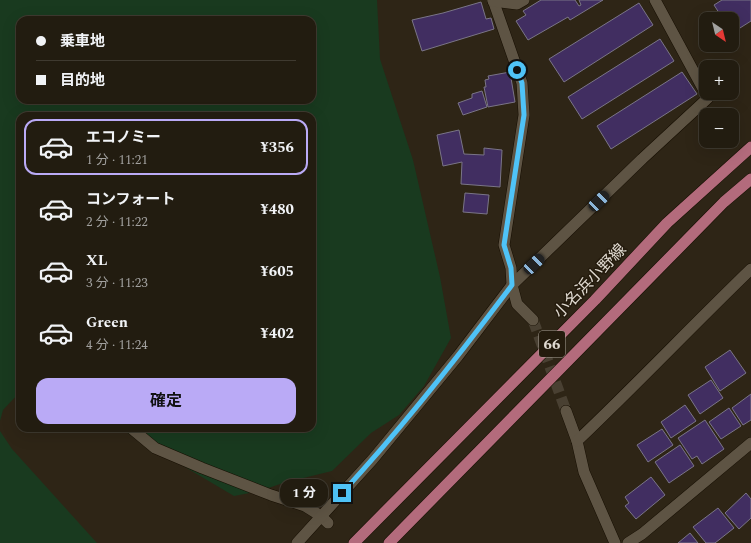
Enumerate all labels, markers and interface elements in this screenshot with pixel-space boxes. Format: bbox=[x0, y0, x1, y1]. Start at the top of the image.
north arrow bbox=[699, 12, 739, 52]
map controls bbox=[699, 12, 739, 148]
text: 乗車地 bbox=[60, 30, 105, 53]
button: + bbox=[699, 60, 739, 100]
route start bbox=[508, 61, 526, 79]
text: 目的地 bbox=[60, 69, 105, 92]
button: − bbox=[699, 108, 739, 148]
text: エコノミー bbox=[86, 126, 161, 149]
icon: car bbox=[38, 129, 74, 165]
text: ¥356 bbox=[260, 136, 294, 159]
text: 1 分 · 11:21 bbox=[86, 150, 148, 170]
text: コンフォート bbox=[86, 188, 176, 211]
car bbox=[586, 188, 612, 214]
icon: car bbox=[38, 191, 74, 227]
text: ¥480 bbox=[260, 198, 294, 221]
text: 2 分 · 11:22 bbox=[86, 212, 148, 232]
street label: 小名浜小野線 bbox=[548, 238, 632, 324]
text: XL bbox=[86, 249, 107, 272]
car bbox=[521, 251, 547, 277]
icon: car bbox=[38, 253, 74, 289]
text: ¥605 bbox=[260, 260, 294, 283]
text: 3 分 · 11:23 bbox=[86, 273, 148, 293]
text: Green bbox=[86, 311, 128, 334]
icon: car bbox=[38, 315, 74, 351]
text: ¥402 bbox=[260, 322, 294, 345]
road number: 66 bbox=[539, 331, 565, 357]
text: 4 分 · 11:24 bbox=[86, 335, 148, 355]
button: 確定 bbox=[36, 378, 296, 424]
callout: 1 分 bbox=[280, 479, 328, 507]
text: 1 分 bbox=[292, 483, 316, 503]
route end bbox=[333, 484, 351, 502]

